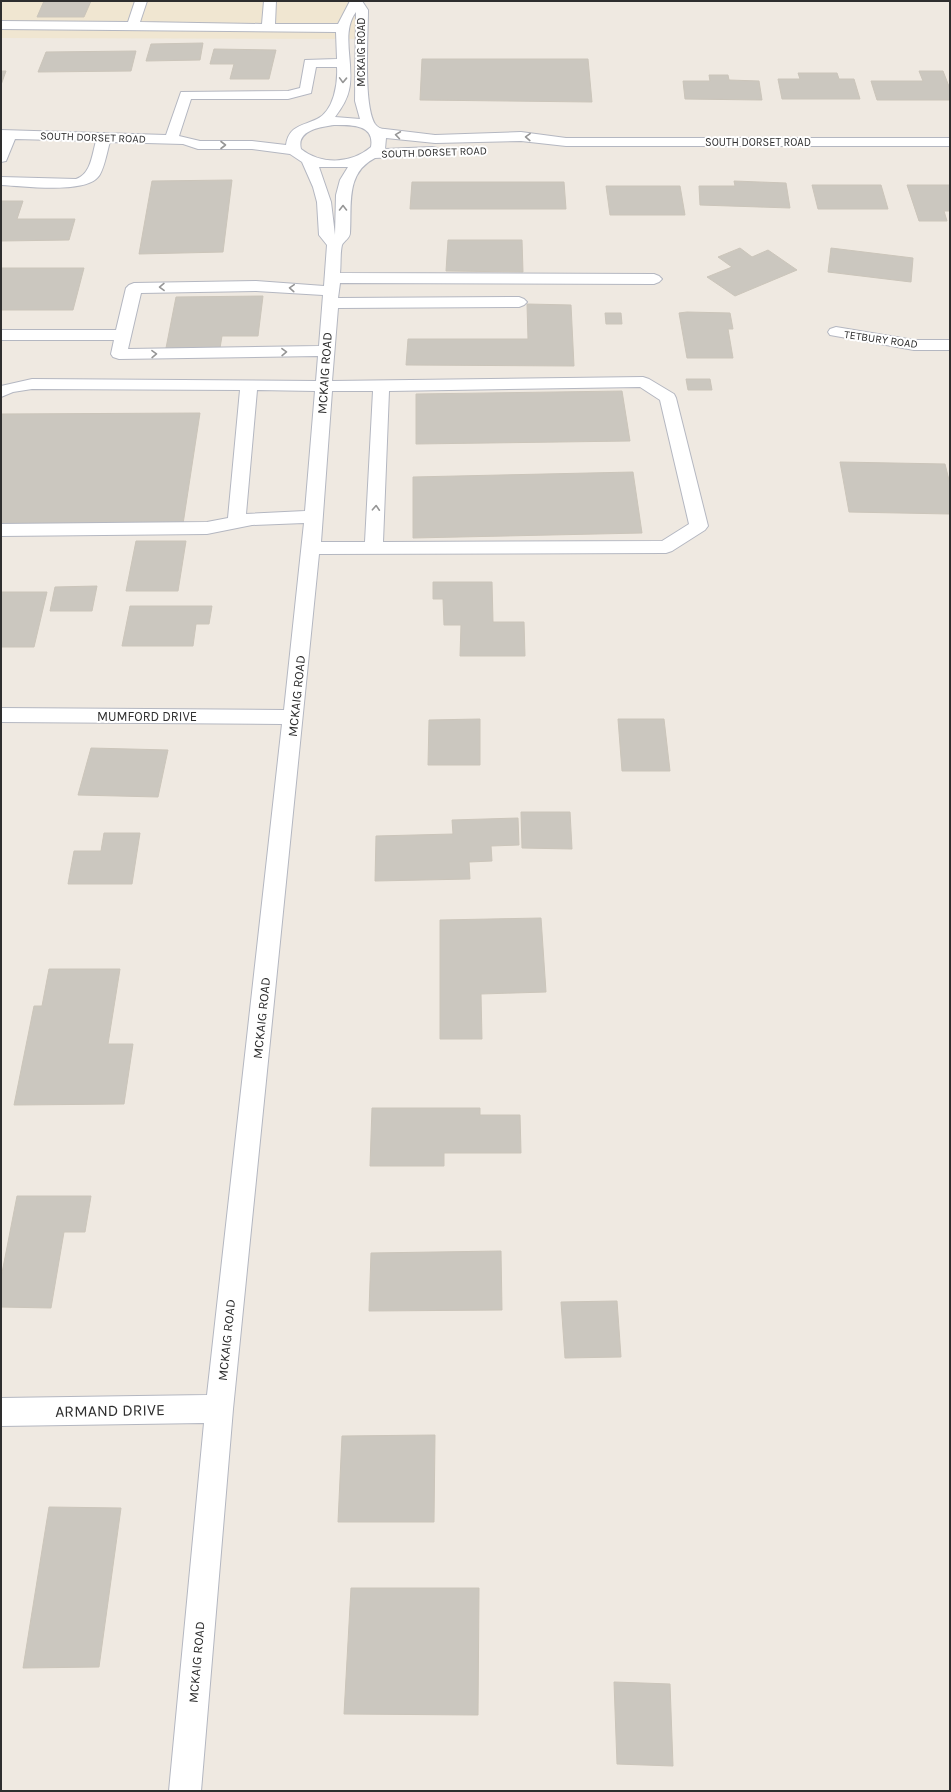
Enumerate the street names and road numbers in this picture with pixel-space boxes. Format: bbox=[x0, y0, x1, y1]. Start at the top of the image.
street label: MCKAIG ROAD bbox=[355, 17, 368, 87]
street label: SOUTH DORSET ROAD bbox=[40, 129, 146, 146]
street label: SOUTH DORSET ROAD bbox=[705, 136, 811, 149]
street label: SOUTH DORSET ROAD bbox=[381, 144, 487, 161]
street label: TETBURY ROAD bbox=[843, 328, 918, 351]
street label: MCKAIG ROAD bbox=[314, 332, 335, 414]
street label: MCKAIG ROAD bbox=[285, 655, 308, 738]
street label: MUMFORD DRIVE bbox=[97, 709, 197, 724]
street label: MCKAIG ROAD bbox=[250, 977, 273, 1060]
street label: MCKAIG ROAD bbox=[215, 1299, 238, 1382]
street label: ARMAND DRIVE bbox=[55, 1400, 165, 1421]
street label: MCKAIG ROAD bbox=[185, 1621, 208, 1703]

